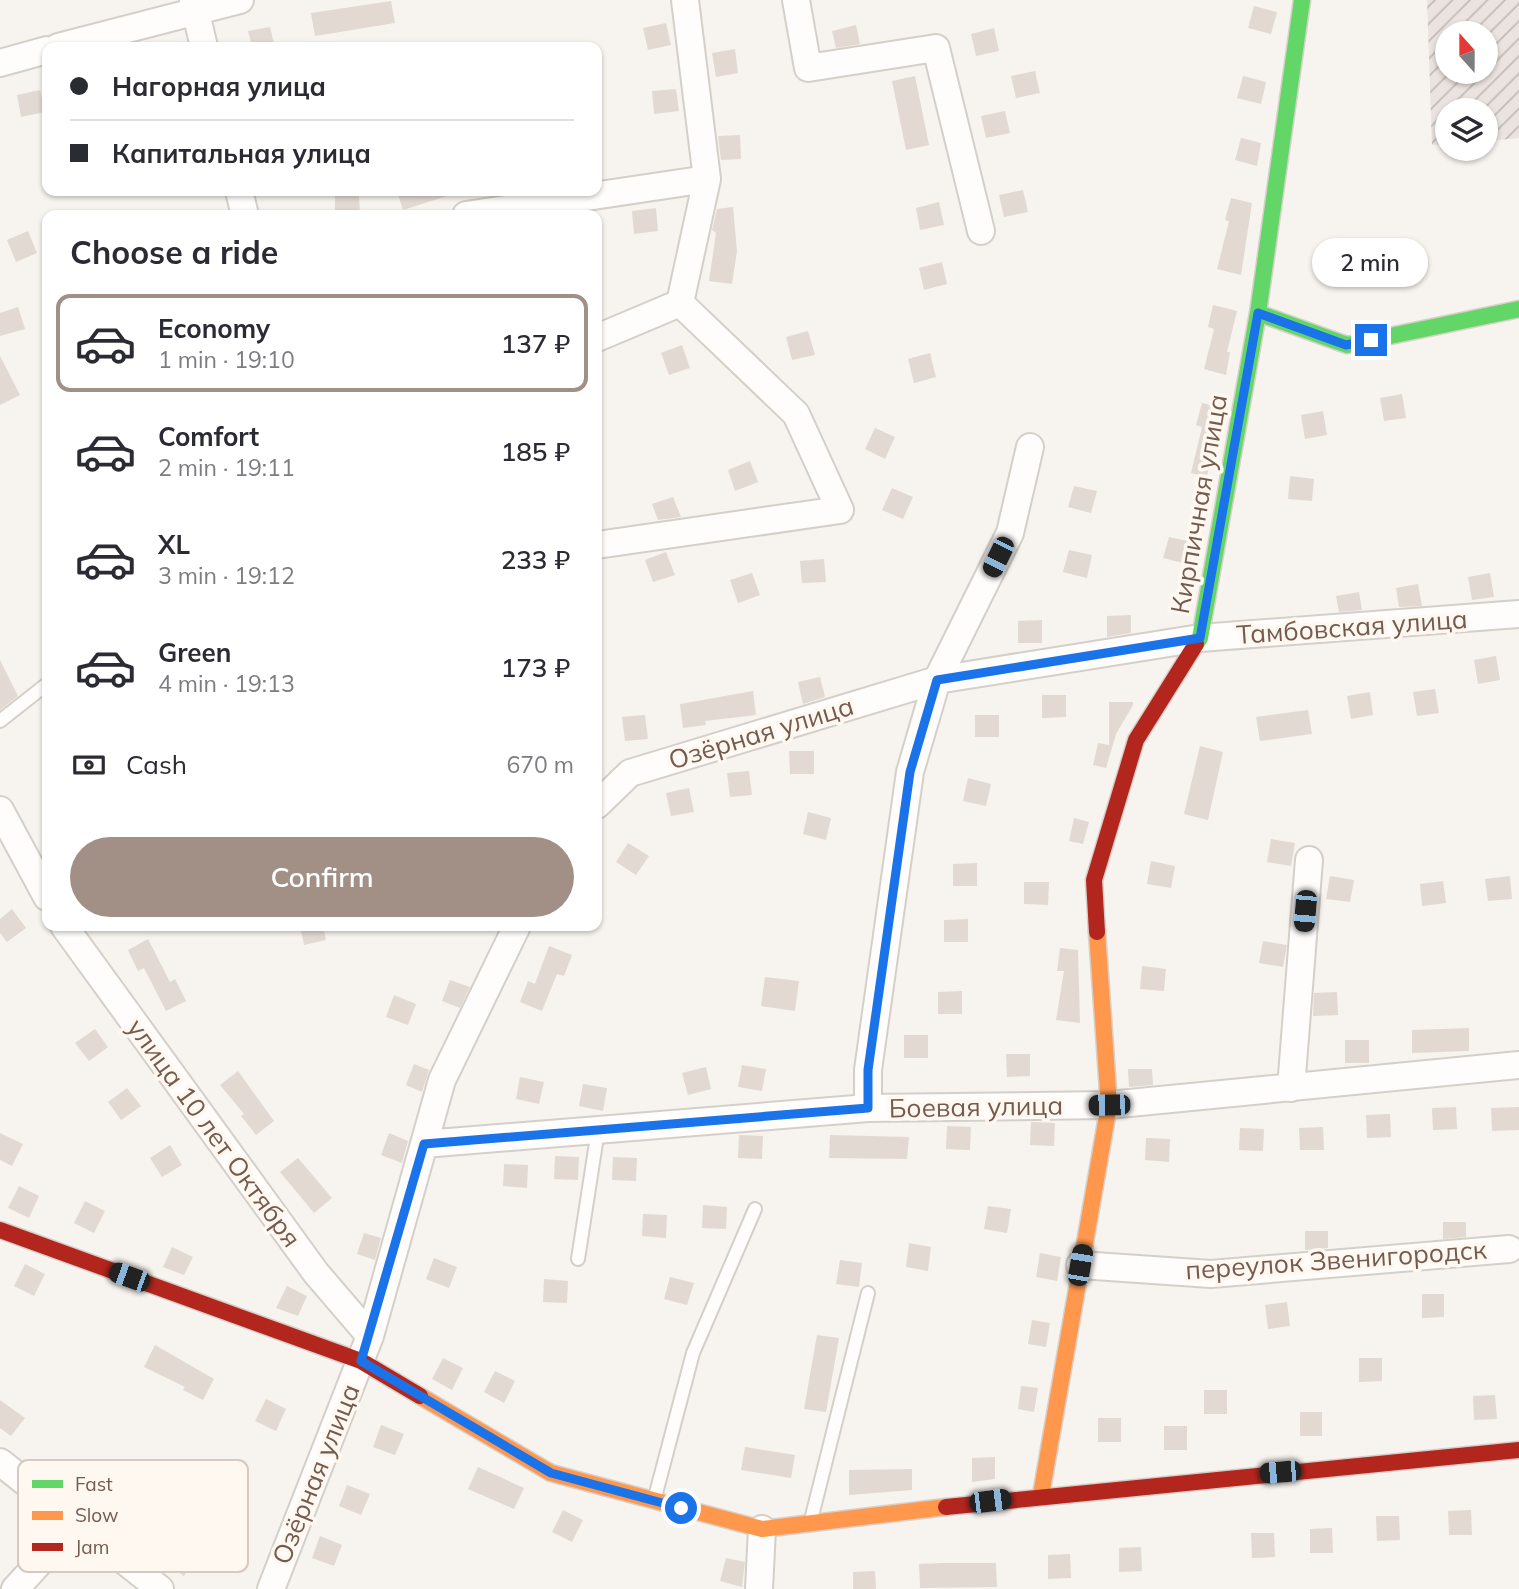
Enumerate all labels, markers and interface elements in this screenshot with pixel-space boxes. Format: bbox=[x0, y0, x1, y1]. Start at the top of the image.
north arrow bbox=[1435, 21, 1498, 84]
map controls bbox=[1435, 21, 1498, 161]
text: Нагорная улица bbox=[112, 70, 326, 103]
button: layers bbox=[1435, 98, 1498, 161]
text: Капитальная улица bbox=[112, 137, 371, 170]
text: Choose a ride bbox=[70, 232, 278, 272]
callout: 2 min bbox=[1313, 238, 1429, 288]
text: 2 min bbox=[1340, 248, 1400, 277]
icon: car bbox=[74, 312, 137, 375]
text: Economy bbox=[158, 312, 270, 345]
route end bbox=[1355, 324, 1387, 356]
text: 137 ₽ bbox=[501, 327, 570, 360]
text: 1 min · 19:10 bbox=[158, 345, 295, 374]
street label: Кирпичная улица bbox=[1163, 392, 1234, 616]
icon: car bbox=[74, 420, 137, 483]
text: Comfort bbox=[158, 420, 259, 453]
text: 185 ₽ bbox=[501, 435, 570, 468]
text: 2 min · 19:11 bbox=[158, 453, 295, 482]
icon: car bbox=[74, 528, 137, 591]
text: XL bbox=[158, 528, 190, 561]
car bbox=[980, 534, 1017, 580]
text: 233 ₽ bbox=[501, 543, 570, 576]
text: 3 min · 19:12 bbox=[158, 561, 295, 590]
street label: Тамбовская улица bbox=[1235, 602, 1469, 651]
icon: car bbox=[74, 636, 137, 699]
text: Green bbox=[158, 636, 231, 669]
text: 173 ₽ bbox=[501, 651, 570, 684]
text: 4 min · 19:13 bbox=[158, 669, 295, 698]
street label: Озёрная улица bbox=[664, 689, 857, 776]
icon: cash bbox=[70, 746, 108, 784]
text: Cash bbox=[126, 748, 187, 781]
text: 670 m bbox=[506, 750, 574, 779]
button: Confirm bbox=[70, 837, 574, 917]
car bbox=[1293, 889, 1318, 933]
street label: улица 10 лет Октября bbox=[120, 1012, 308, 1253]
street label: Боевая улица bbox=[889, 1088, 1063, 1125]
car bbox=[1088, 1094, 1131, 1116]
street label: переулок Звенигородск bbox=[1184, 1233, 1488, 1286]
car bbox=[1067, 1242, 1094, 1288]
car bbox=[106, 1260, 153, 1294]
street label: Озёрная улица bbox=[264, 1379, 367, 1569]
legend bbox=[18, 1460, 248, 1572]
car bbox=[1259, 1460, 1302, 1484]
text: Fast bbox=[75, 1472, 113, 1496]
car bbox=[968, 1488, 1013, 1514]
route start bbox=[665, 1492, 697, 1524]
text: Slow bbox=[75, 1503, 119, 1527]
text: Jam bbox=[75, 1535, 109, 1559]

